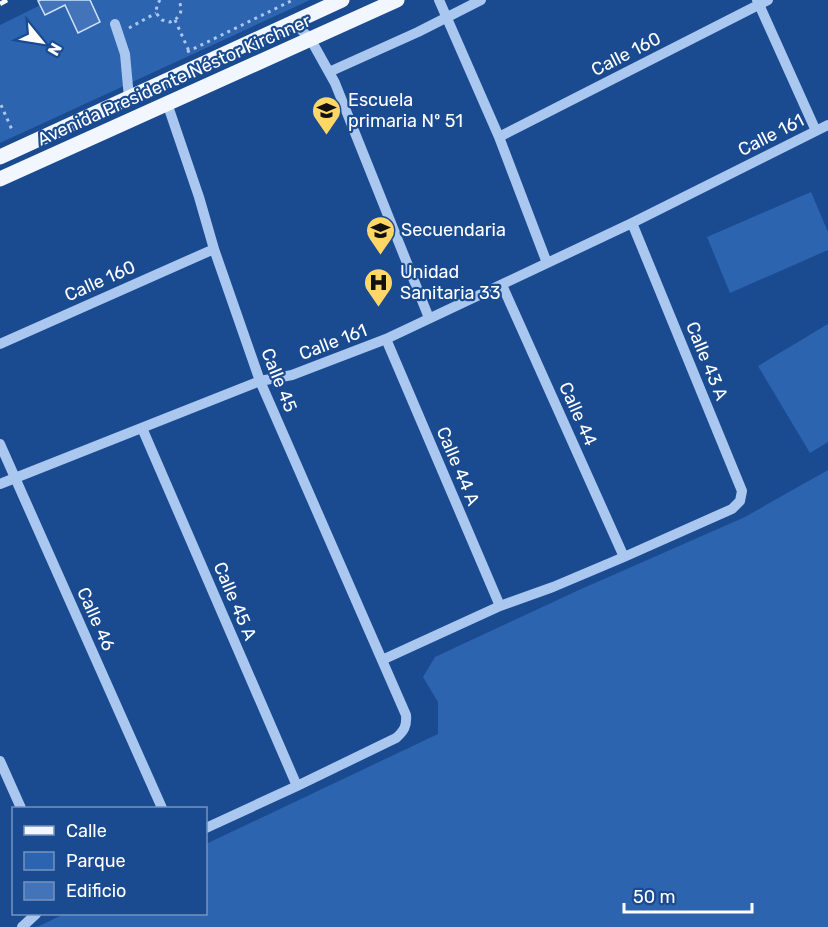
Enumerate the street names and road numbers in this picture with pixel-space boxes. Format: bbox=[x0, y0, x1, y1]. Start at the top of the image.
street label: Avenida Presidente Néstor Kirchner bbox=[34, 10, 314, 150]
street label: Calle 160 bbox=[588, 27, 664, 81]
street label: Calle 161 bbox=[734, 109, 808, 161]
street label: Calle 160 bbox=[61, 256, 139, 306]
street label: Calle 43 A bbox=[681, 318, 733, 404]
street label: Calle 161 bbox=[296, 319, 370, 365]
street label: Calle 45 bbox=[256, 345, 302, 415]
street label: Calle 44 bbox=[554, 379, 602, 449]
street label: Calle 44 A bbox=[432, 423, 484, 509]
street label: Calle 45 A bbox=[209, 558, 261, 644]
street label: Calle 46 bbox=[72, 584, 120, 654]

